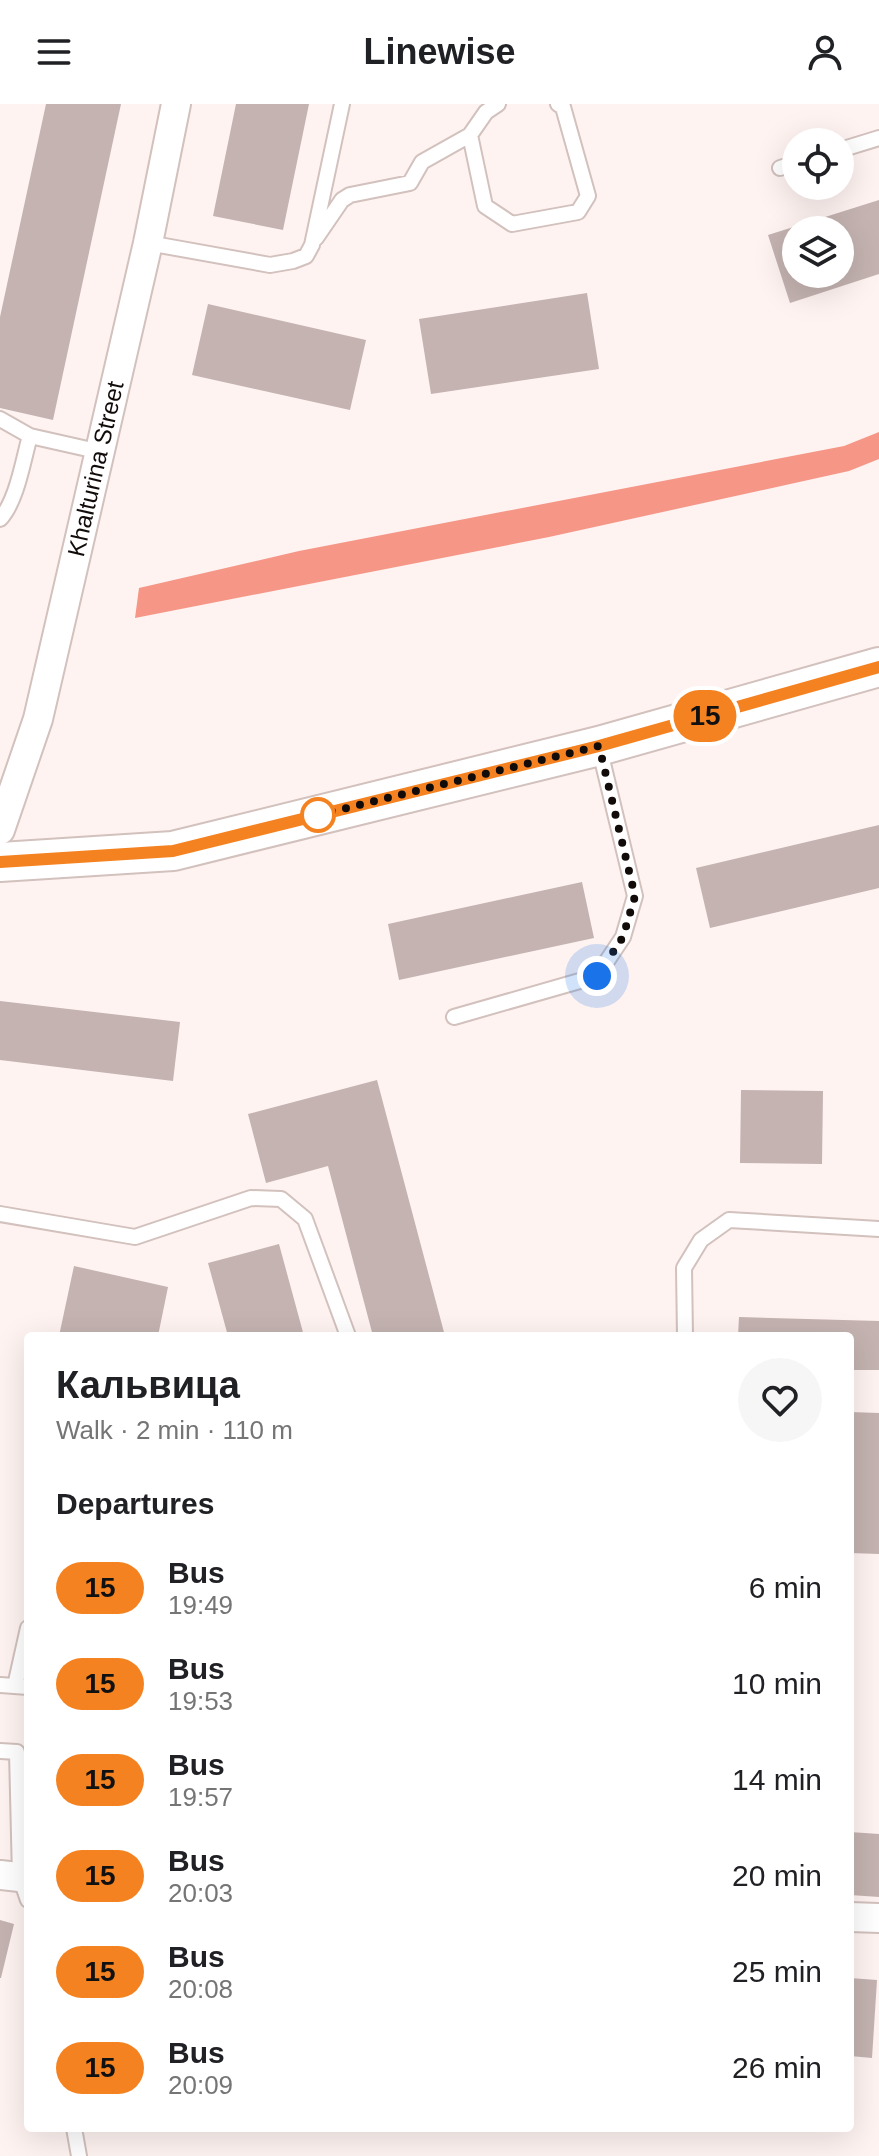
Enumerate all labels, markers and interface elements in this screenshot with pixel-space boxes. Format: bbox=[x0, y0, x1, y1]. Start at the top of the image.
icon: menu bbox=[32, 30, 76, 74]
icon: person bbox=[803, 30, 847, 74]
text: Linewise bbox=[363, 31, 516, 72]
map controls bbox=[782, 128, 854, 288]
button: locate bbox=[782, 128, 854, 200]
button: layers bbox=[782, 216, 854, 288]
street label: Khalturina Street bbox=[62, 378, 129, 559]
line badge: 15 bbox=[669, 690, 741, 742]
text: 15 bbox=[689, 700, 721, 731]
unlabelled marker bbox=[301, 798, 335, 832]
your location bbox=[577, 956, 617, 996]
button: heart bbox=[738, 1358, 822, 1442]
text: Кальвица bbox=[56, 1364, 240, 1406]
text: Walk · 2 min · 110 m bbox=[56, 1415, 293, 1445]
text: Departures bbox=[56, 1487, 214, 1520]
text: Bus bbox=[168, 1556, 225, 1589]
text: 6 min bbox=[749, 1571, 822, 1604]
text: 15 bbox=[84, 1572, 116, 1603]
text: 19:49 bbox=[168, 1590, 233, 1620]
text: Bus bbox=[168, 1652, 225, 1685]
text: 10 min bbox=[732, 1667, 822, 1700]
text: 15 bbox=[84, 1668, 116, 1699]
text: 19:53 bbox=[168, 1686, 233, 1716]
text: Bus bbox=[168, 1748, 225, 1781]
text: 14 min bbox=[732, 1763, 822, 1796]
text: 15 bbox=[84, 1764, 116, 1795]
text: 19:57 bbox=[168, 1782, 233, 1812]
text: Bus bbox=[168, 1844, 225, 1877]
text: 20 min bbox=[732, 1859, 822, 1892]
text: 15 bbox=[84, 1860, 116, 1891]
text: 20:03 bbox=[168, 1878, 233, 1908]
text: Bus bbox=[168, 1940, 225, 1973]
text: 25 min bbox=[732, 1955, 822, 1988]
text: 15 bbox=[84, 1956, 116, 1987]
text: 20:08 bbox=[168, 1974, 233, 2004]
text: Bus bbox=[168, 2036, 225, 2069]
text: 26 min bbox=[732, 2051, 822, 2084]
text: 15 bbox=[84, 2052, 116, 2083]
text: 20:09 bbox=[168, 2070, 233, 2100]

